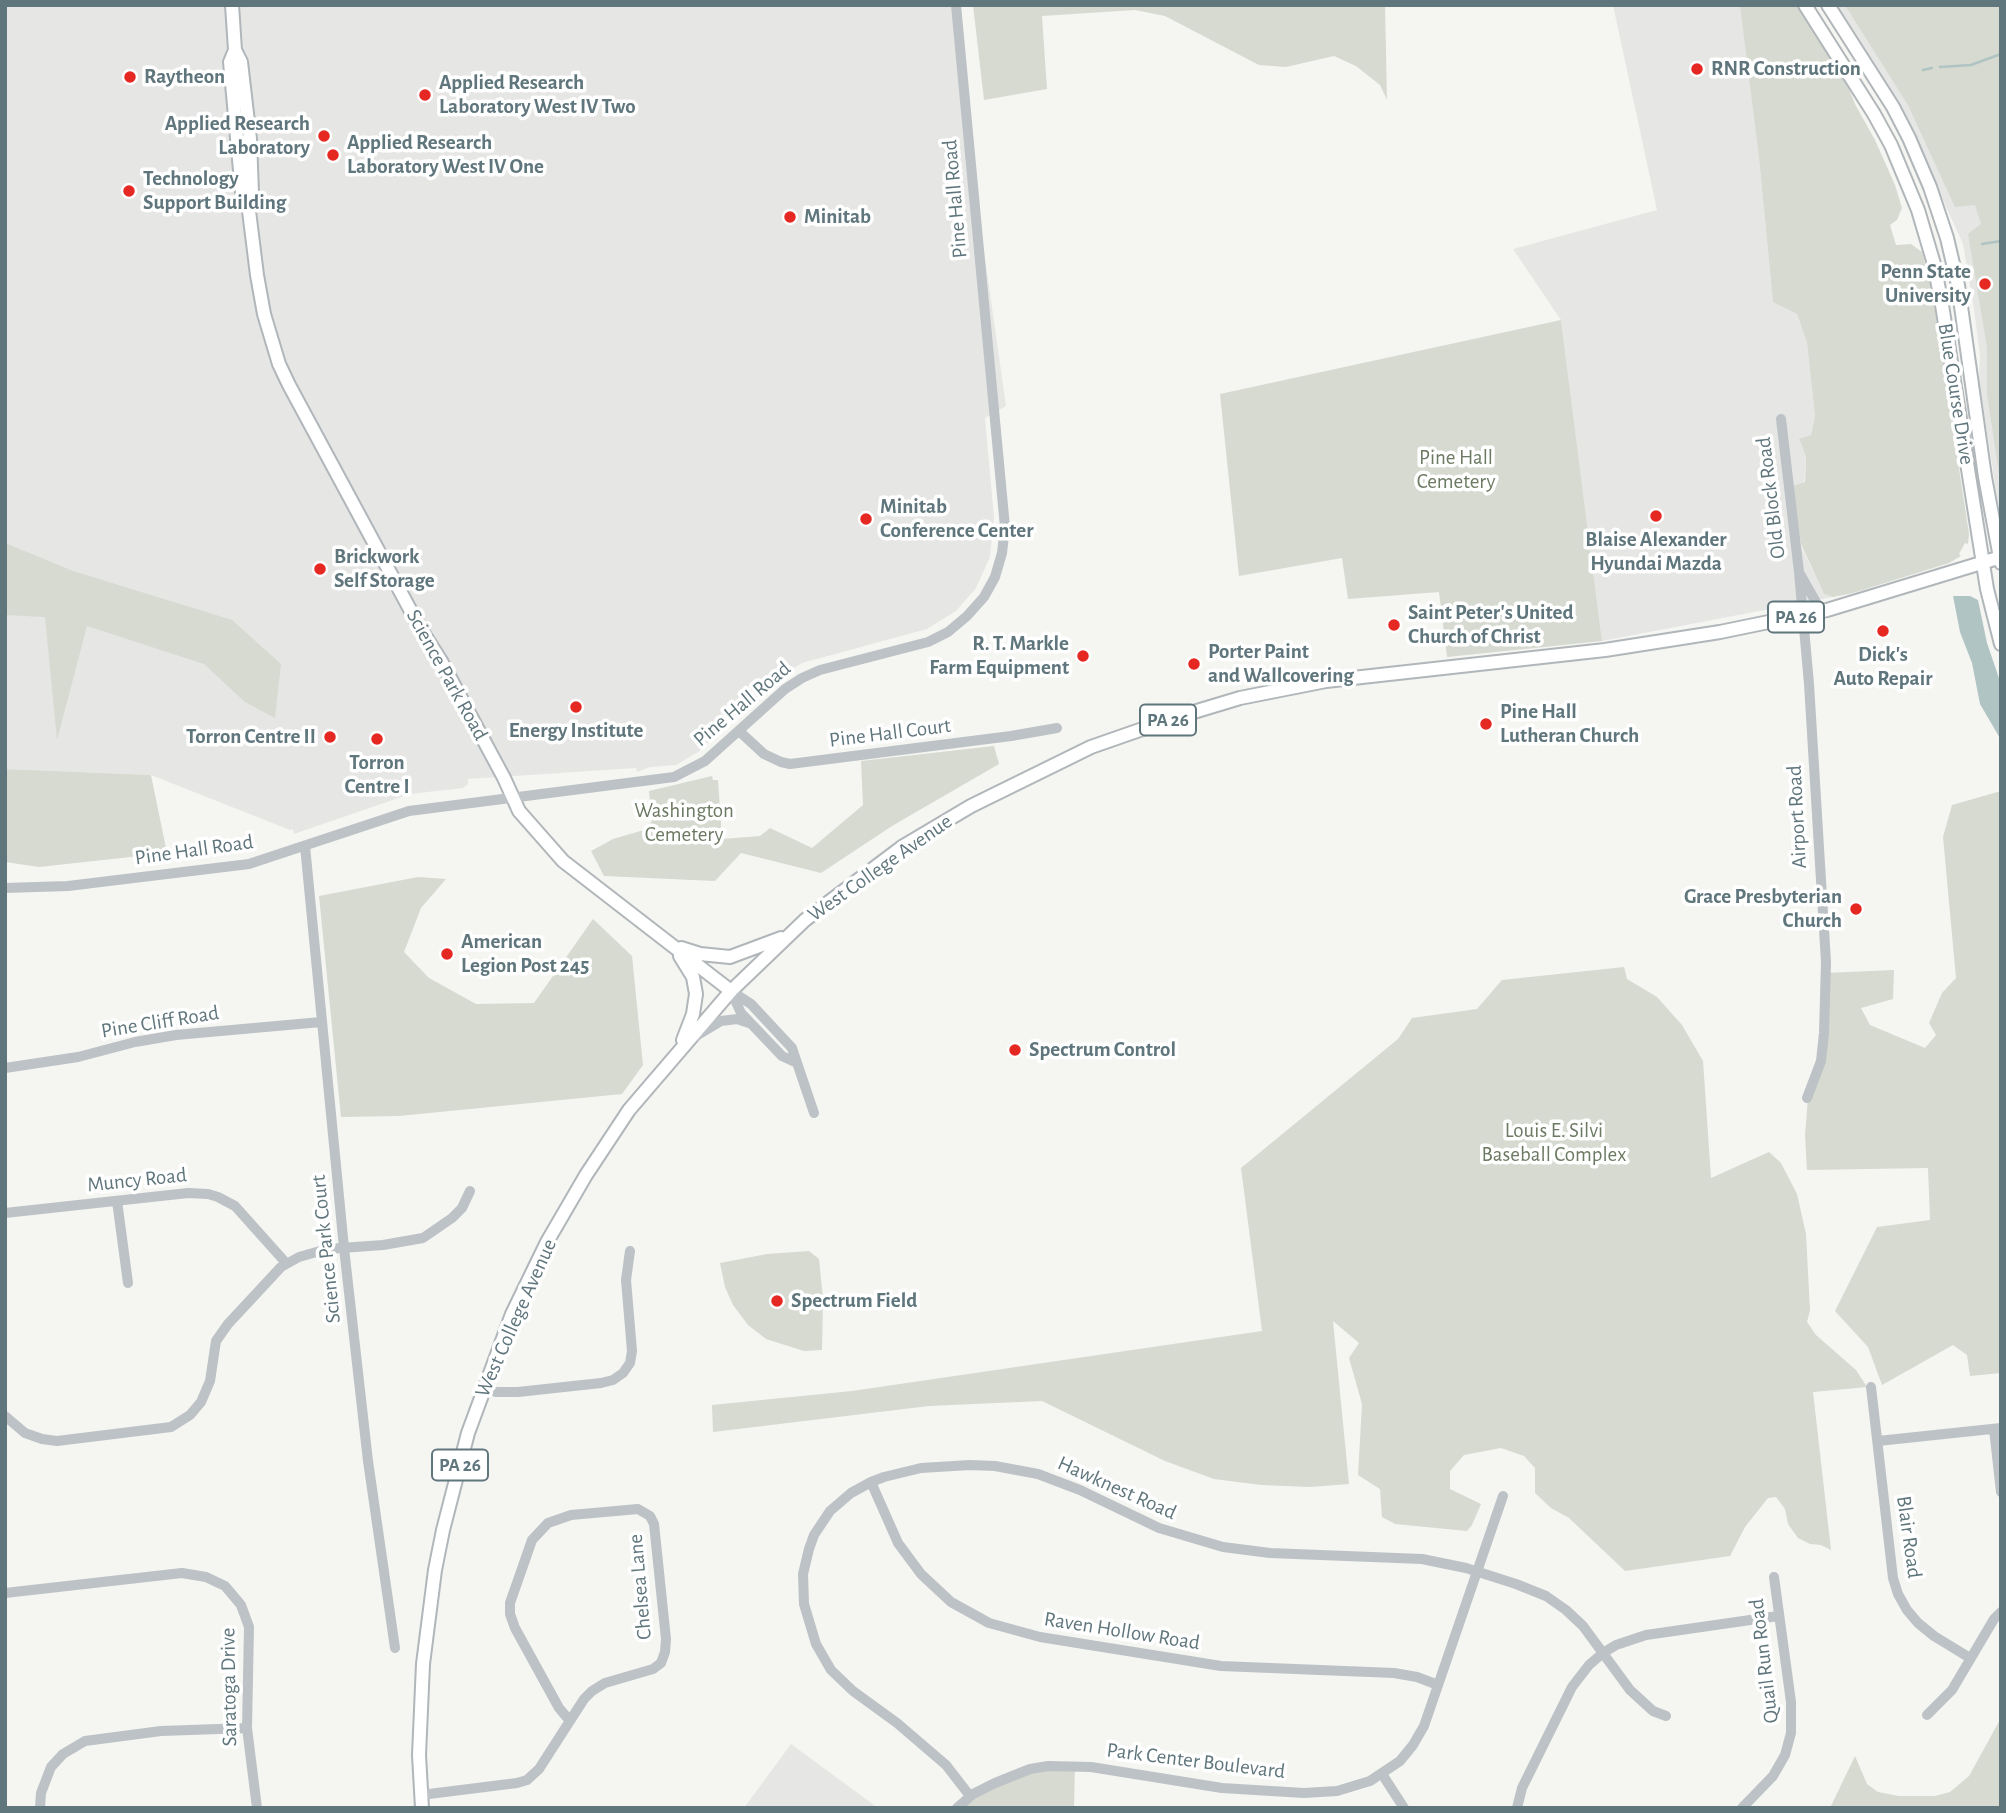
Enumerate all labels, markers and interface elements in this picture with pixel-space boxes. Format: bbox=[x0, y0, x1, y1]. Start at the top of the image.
place label: RNR Construction bbox=[1711, 56, 1861, 82]
marker: RNR Construction bbox=[1689, 61, 1705, 77]
place label: Raytheon bbox=[144, 64, 225, 90]
marker: Raytheon bbox=[122, 69, 138, 85]
place label: Applied Research Laboratory West IV Two bbox=[439, 70, 636, 120]
marker: Applied Research Laboratory West IV Two bbox=[417, 87, 433, 103]
place label: Applied Research Laboratory bbox=[165, 111, 310, 161]
marker: Applied Research Laboratory bbox=[316, 128, 332, 144]
place label: Applied Research Laboratory West IV One bbox=[347, 130, 544, 180]
street label: Pine Hall Road bbox=[937, 139, 973, 259]
marker: Applied Research Laboratory West IV One bbox=[325, 147, 341, 163]
place label: Technology Support Building bbox=[143, 166, 286, 216]
marker: Technology Support Building bbox=[121, 183, 137, 199]
place label: Minitab bbox=[804, 204, 871, 230]
marker: Minitab bbox=[782, 209, 798, 225]
place label: Penn State University bbox=[1880, 259, 1971, 309]
marker: Penn State University bbox=[1977, 276, 1993, 292]
street label: Blue Course Drive bbox=[1932, 321, 1980, 467]
street label: Old Block Road bbox=[1751, 436, 1791, 560]
park label: Pine Hall Cemetery bbox=[1417, 445, 1495, 495]
place label: Minitab Conference Center bbox=[880, 494, 1033, 544]
marker: Blaise Alexander Hyundai Mazda bbox=[1648, 508, 1664, 524]
marker: Minitab Conference Center bbox=[858, 511, 874, 527]
place label: Blaise Alexander Hyundai Mazda bbox=[1585, 527, 1727, 577]
place label: Brickwork Self Storage bbox=[334, 544, 435, 594]
marker: Brickwork Self Storage bbox=[312, 561, 328, 577]
place label: Saint Peter's United Church of Christ bbox=[1408, 600, 1573, 650]
road number: PA 26 bbox=[1768, 602, 1824, 632]
street label: Science Park Road bbox=[401, 605, 493, 745]
marker: Saint Peter's United Church of Christ bbox=[1386, 617, 1402, 633]
marker: Dick's Auto Repair bbox=[1875, 623, 1891, 639]
place label: R. T. Markle Farm Equipment bbox=[929, 631, 1069, 681]
place label: Porter Paint and Wallcovering bbox=[1208, 639, 1354, 689]
place label: Dick's Auto Repair bbox=[1833, 642, 1933, 692]
marker: R. T. Markle Farm Equipment bbox=[1075, 648, 1091, 664]
street label: Pine Hall Road bbox=[688, 656, 796, 752]
marker: Porter Paint and Wallcovering bbox=[1186, 656, 1202, 672]
marker: Energy Institute bbox=[568, 699, 584, 715]
place label: Pine Hall Lutheran Church bbox=[1500, 699, 1639, 749]
road number: PA 26 bbox=[1140, 705, 1196, 736]
street label: Pine Hall Court bbox=[828, 713, 952, 753]
marker: Pine Hall Lutheran Church bbox=[1478, 716, 1494, 732]
place label: Energy Institute bbox=[509, 718, 643, 744]
place label: Torron Centre II bbox=[186, 724, 316, 750]
marker: Torron Centre II bbox=[322, 729, 338, 745]
marker: Torron Centre I bbox=[369, 731, 385, 747]
place label: Torron Centre I bbox=[344, 750, 410, 800]
street label: Airport Road bbox=[1782, 765, 1812, 869]
park label: Washington Cemetery bbox=[634, 798, 734, 848]
street label: West College Avenue bbox=[803, 809, 957, 927]
street label: Pine Hall Road bbox=[133, 829, 255, 871]
place label: Grace Presbyterian Church bbox=[1684, 884, 1842, 934]
marker: Grace Presbyterian Church bbox=[1848, 901, 1864, 917]
place label: American Legion Post 245 bbox=[461, 929, 589, 979]
marker: American Legion Post 245 bbox=[439, 946, 455, 962]
street label: Pine Cliff Road bbox=[99, 1000, 221, 1044]
place label: Spectrum Control bbox=[1029, 1037, 1176, 1063]
marker: Spectrum Control bbox=[1007, 1042, 1023, 1058]
park label: Louis E. Silvi Baseball Complex bbox=[1482, 1118, 1626, 1168]
street label: Muncy Road bbox=[86, 1162, 188, 1198]
street label: Science Park Court bbox=[306, 1174, 346, 1324]
street label: West College Avenue bbox=[470, 1235, 562, 1401]
place label: Spectrum Field bbox=[791, 1288, 917, 1314]
marker: Spectrum Field bbox=[769, 1293, 785, 1309]
road number: PA 26 bbox=[432, 1450, 488, 1480]
street label: Hawknest Road bbox=[1054, 1451, 1180, 1525]
street label: Blair Road bbox=[1891, 1494, 1927, 1580]
street label: Chelsea Lane bbox=[623, 1533, 657, 1641]
street label: Quail Run Road bbox=[1744, 1597, 1784, 1725]
street label: Raven Hollow Road bbox=[1042, 1606, 1202, 1656]
street label: Saratoga Drive bbox=[215, 1627, 243, 1747]
street label: Park Center Boulevard bbox=[1105, 1738, 1287, 1784]

